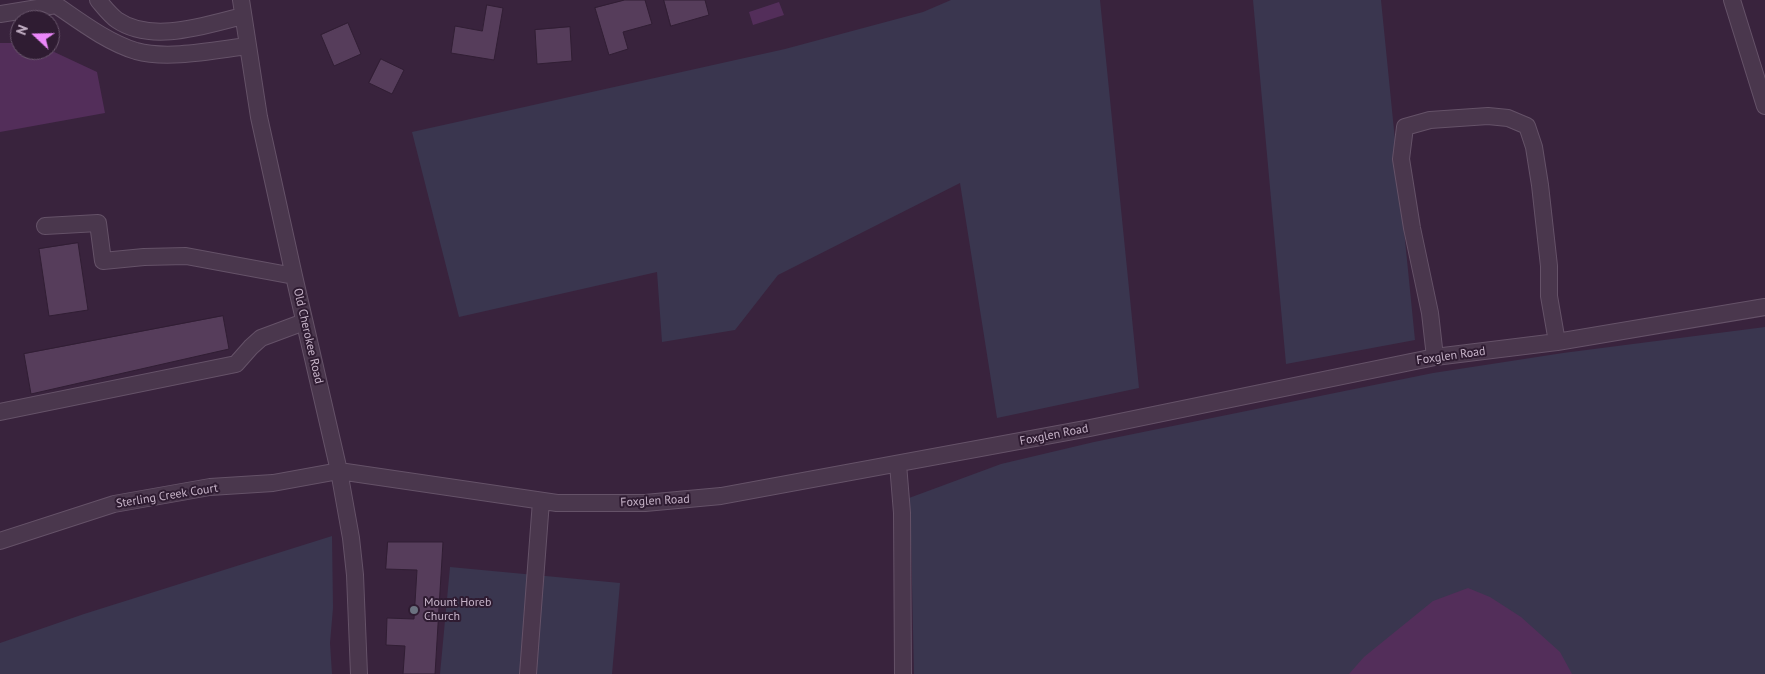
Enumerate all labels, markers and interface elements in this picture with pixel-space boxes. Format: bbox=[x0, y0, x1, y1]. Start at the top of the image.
north arrow bbox=[10, 10, 60, 60]
text: N bbox=[12, 22, 32, 38]
street label: Old Cherokee Road bbox=[290, 287, 326, 385]
street label: Foxglen Road bbox=[1416, 344, 1486, 368]
street label: Foxglen Road bbox=[1019, 421, 1089, 449]
street label: Sterling Creek Court bbox=[115, 481, 219, 511]
street label: Foxglen Road bbox=[620, 492, 690, 510]
place label: Mount Horeb Church bbox=[424, 596, 491, 624]
marker: Mount Horeb Church bbox=[408, 604, 420, 616]

